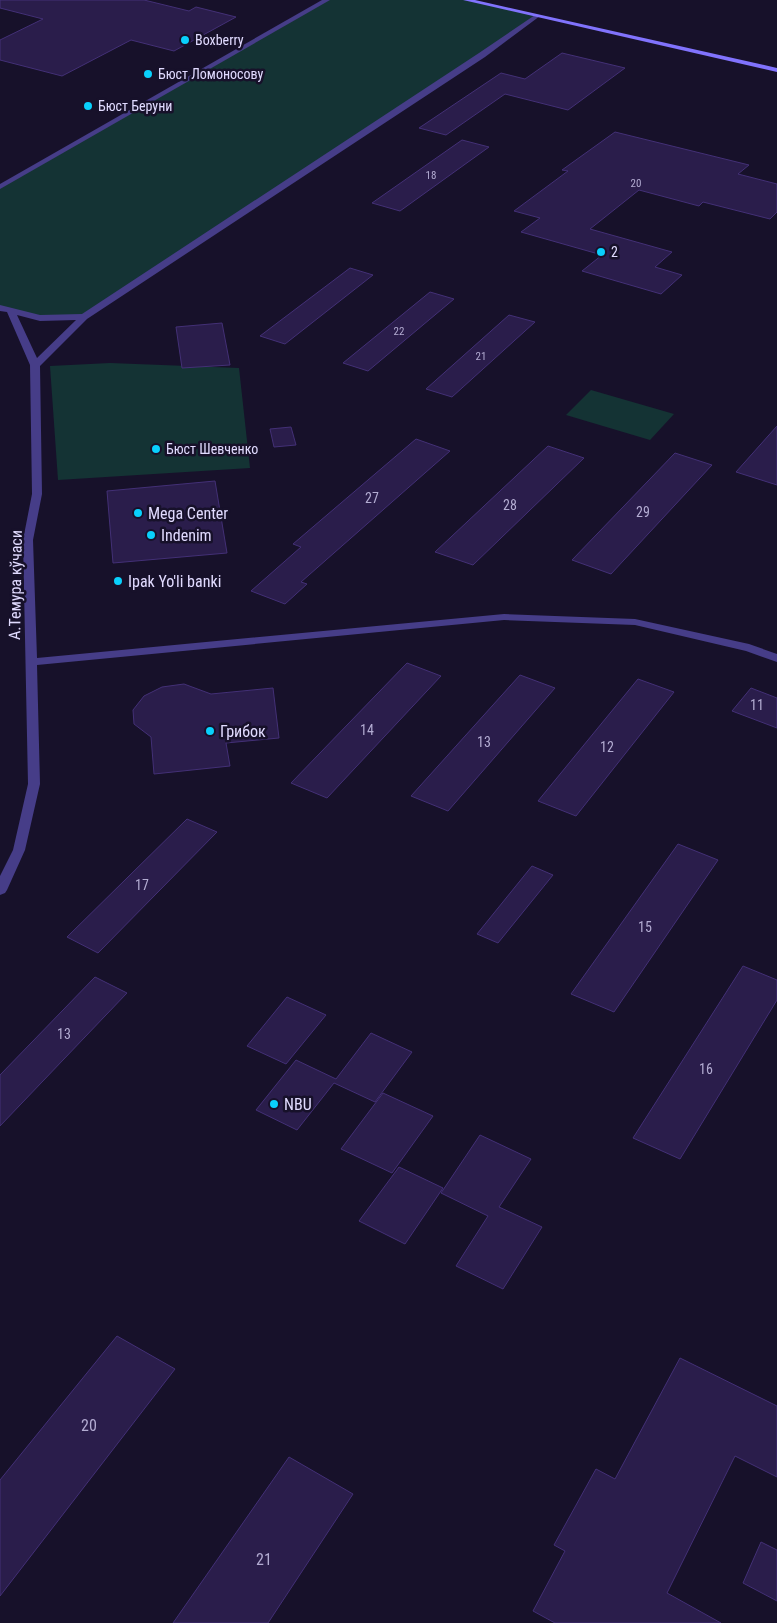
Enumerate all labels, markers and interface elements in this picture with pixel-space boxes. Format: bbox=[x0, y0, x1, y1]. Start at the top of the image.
place label: Boxberry bbox=[195, 32, 244, 48]
marker: Boxberry bbox=[179, 34, 191, 46]
place label: Бюст Ломоносову bbox=[158, 66, 264, 82]
marker: Бюст Ломоносову bbox=[142, 68, 154, 80]
place label: Бюст Беруни bbox=[98, 98, 172, 114]
marker: Бюст Беруни bbox=[82, 100, 94, 112]
house number: 18 bbox=[426, 169, 436, 182]
house number: 20 bbox=[631, 177, 641, 190]
place label: 2 bbox=[611, 244, 618, 260]
marker: 2 bbox=[595, 246, 607, 258]
house number: 22 bbox=[394, 325, 404, 338]
house number: 21 bbox=[476, 350, 486, 363]
place label: Бюст Шевченко bbox=[166, 441, 258, 457]
marker: Бюст Шевченко bbox=[150, 443, 162, 455]
house number: 27 bbox=[365, 490, 379, 506]
house number: 28 bbox=[503, 497, 517, 513]
place label: Mega Center bbox=[148, 504, 228, 523]
house number: 29 bbox=[636, 504, 650, 520]
marker: Mega Center bbox=[132, 507, 144, 519]
place label: Indenim bbox=[161, 526, 212, 545]
marker: Indenim bbox=[145, 529, 157, 541]
street label: А.Темура кўчаси bbox=[5, 530, 26, 640]
place label: Ipak Yo'li banki bbox=[128, 572, 221, 591]
marker: Ipak Yo'li banki bbox=[112, 575, 124, 587]
house number: 11 bbox=[750, 697, 764, 713]
place label: Грибок bbox=[220, 722, 266, 741]
house number: 14 bbox=[360, 722, 374, 738]
marker: Грибок bbox=[204, 725, 216, 737]
house number: 13 bbox=[477, 734, 491, 750]
house number: 12 bbox=[600, 739, 614, 755]
house number: 17 bbox=[135, 877, 149, 893]
house number: 15 bbox=[638, 919, 652, 935]
house number: 13 bbox=[57, 1026, 71, 1042]
house number: 16 bbox=[699, 1061, 713, 1077]
place label: NBU bbox=[284, 1095, 312, 1114]
marker: NBU bbox=[268, 1098, 280, 1110]
house number: 20 bbox=[81, 1416, 97, 1435]
house number: 21 bbox=[256, 1550, 272, 1569]

